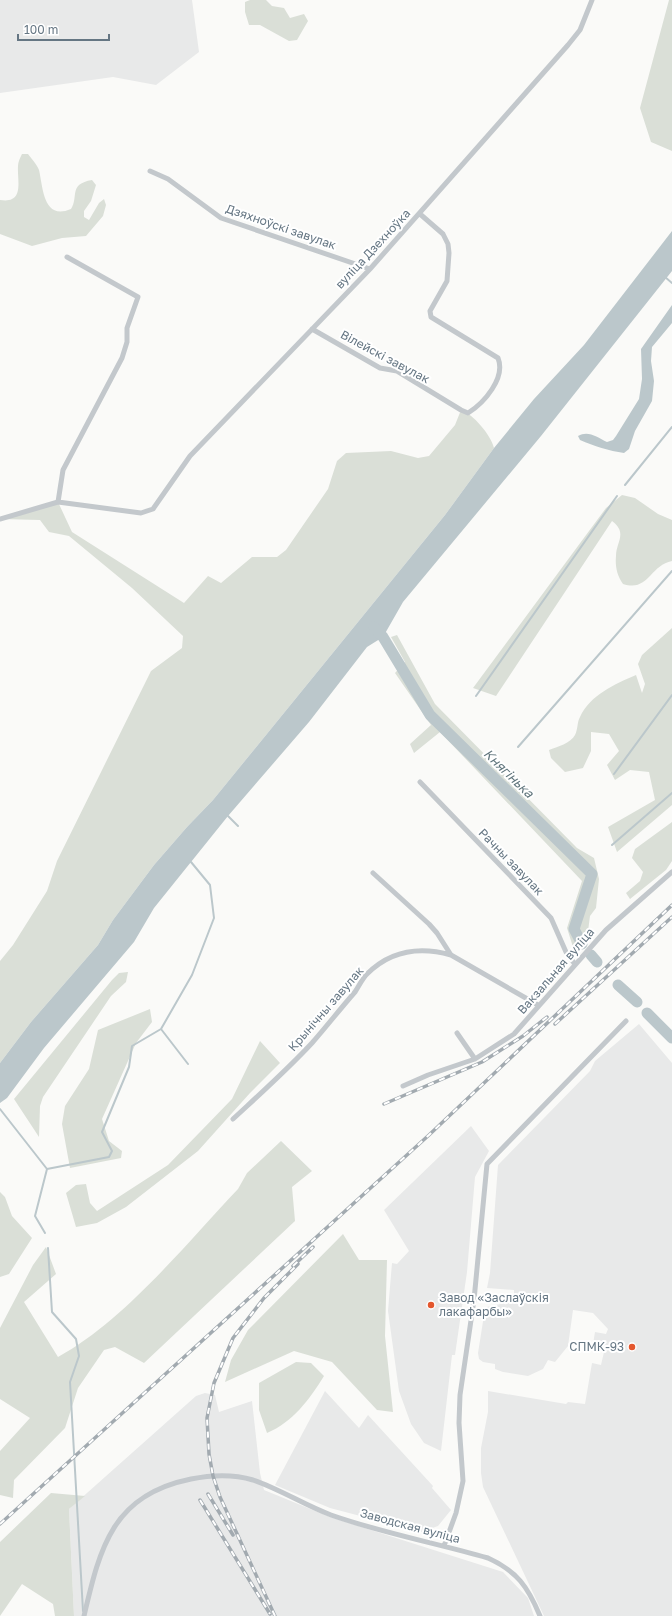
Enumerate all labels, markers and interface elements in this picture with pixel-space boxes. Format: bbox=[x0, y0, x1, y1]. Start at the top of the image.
scale bar bbox=[18, 16, 109, 42]
text: 100 m bbox=[24, 22, 58, 37]
street label: Дзяхноўскі завулак bbox=[224, 201, 338, 252]
street label: вуліца Дзехноўка bbox=[332, 206, 413, 292]
street label: Вілейскі завулак bbox=[338, 327, 433, 386]
water label: Княгінька bbox=[481, 745, 538, 801]
street label: Рачны завулак bbox=[476, 825, 547, 898]
street label: Вакзальная вуліца bbox=[514, 924, 597, 1017]
street label: Крынічны завулак bbox=[285, 963, 367, 1054]
place label: Завод «Заслаўскія лакафарбы» bbox=[439, 1290, 549, 1319]
marker: Завод «Заслаўскія лакафарбы» bbox=[426, 1300, 436, 1310]
place label: СПМК-93 bbox=[569, 1339, 624, 1354]
marker: СПМК-93 bbox=[627, 1342, 637, 1352]
street label: Заводская вуліца bbox=[358, 1505, 462, 1546]

